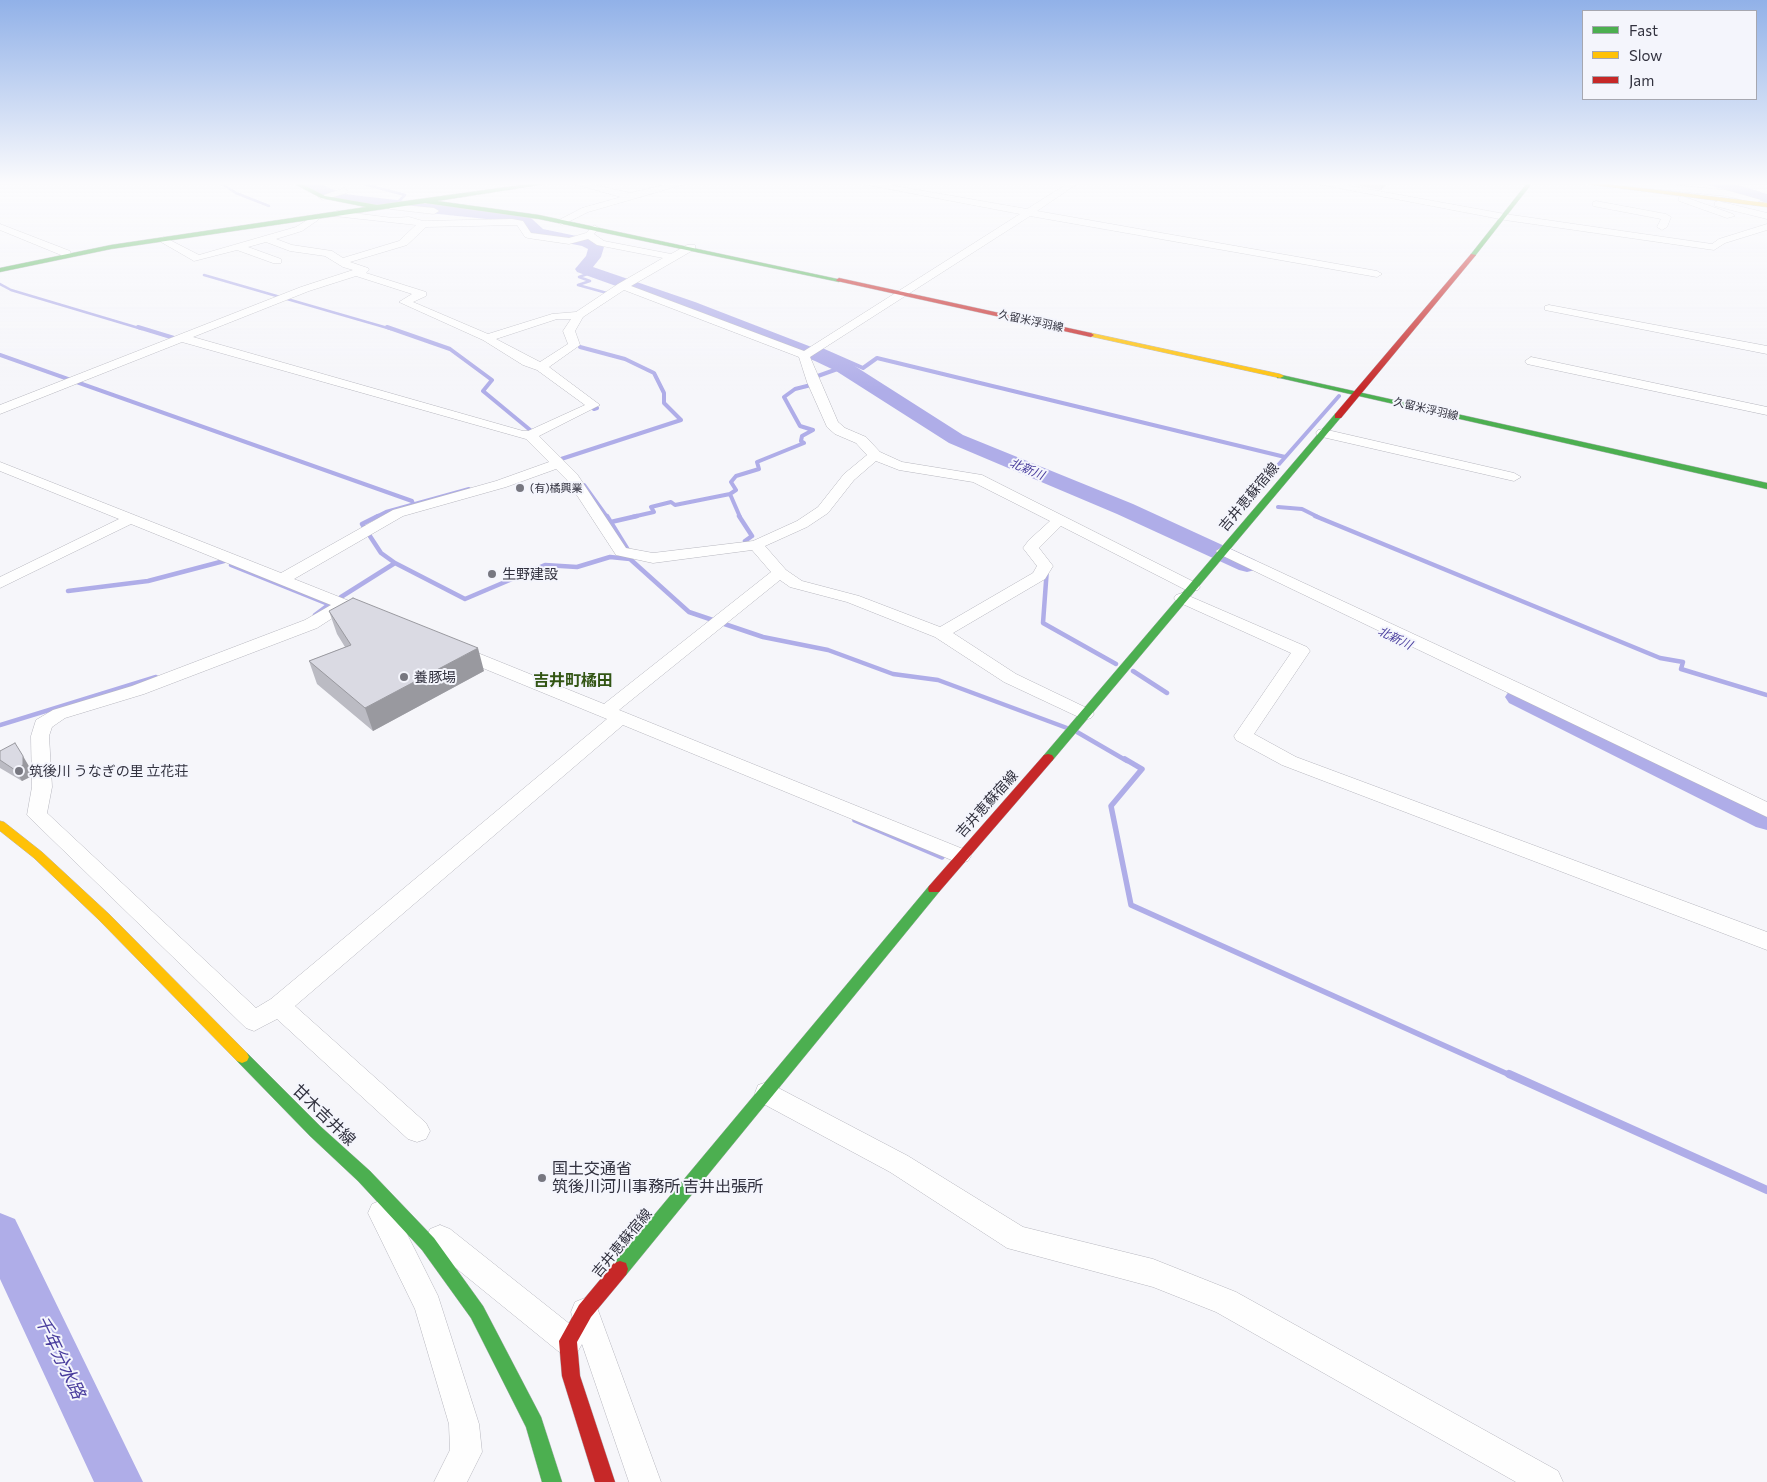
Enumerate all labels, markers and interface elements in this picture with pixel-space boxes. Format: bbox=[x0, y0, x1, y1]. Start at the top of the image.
legend bbox=[1582, 10, 1757, 100]
text: Fast bbox=[1629, 21, 1658, 39]
text: Slow bbox=[1629, 46, 1662, 64]
text: Jam bbox=[1629, 71, 1654, 89]
street label: 久留米浮羽線 bbox=[997, 308, 1065, 334]
street label: 久留米浮羽線 bbox=[1392, 395, 1460, 423]
water label: 北新川 bbox=[1008, 455, 1046, 483]
street label: 吉井恵蘇宿線 bbox=[1216, 459, 1282, 535]
place label: (有)橘興業 bbox=[530, 481, 582, 495]
marker: (有)橘興業 bbox=[514, 482, 526, 494]
place label: 生野建設 bbox=[502, 566, 558, 582]
marker: 生野建設 bbox=[486, 568, 498, 580]
water label: 北新川 bbox=[1376, 624, 1414, 652]
place label: 養豚場 bbox=[414, 669, 456, 685]
marker: 養豚場 bbox=[398, 671, 410, 683]
district label: 吉井町橘田 bbox=[533, 671, 613, 691]
place label: 筑後川 うなぎの里 立花荘 bbox=[29, 763, 188, 779]
marker: 筑後川 うなぎの里 立花荘 bbox=[13, 765, 25, 777]
street label: 吉井恵蘇宿線 bbox=[953, 767, 1021, 841]
street label: 甘木吉井線 bbox=[289, 1080, 359, 1150]
place label: 国土交通省 筑後川河川事務所 吉井出張所 bbox=[552, 1159, 763, 1197]
marker: 国土交通省 筑後川河川事務所 吉井出張所 bbox=[536, 1172, 548, 1184]
street label: 吉井恵蘇宿線 bbox=[589, 1205, 655, 1281]
water label: 千年分水路 bbox=[31, 1312, 89, 1402]

